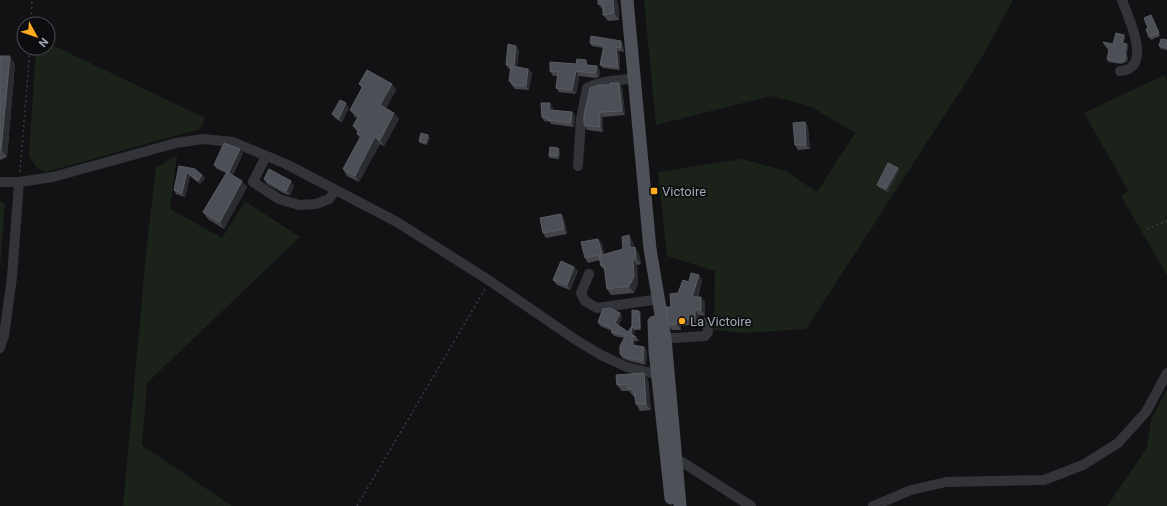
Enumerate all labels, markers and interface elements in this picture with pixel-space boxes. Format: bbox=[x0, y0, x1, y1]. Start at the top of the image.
north arrow bbox=[16, 16, 56, 56]
text: N bbox=[36, 35, 51, 49]
place label: Victoire bbox=[662, 184, 706, 199]
marker: Victoire bbox=[649, 186, 659, 196]
place label: La Victoire bbox=[690, 314, 752, 329]
marker: La Victoire bbox=[677, 316, 687, 326]

